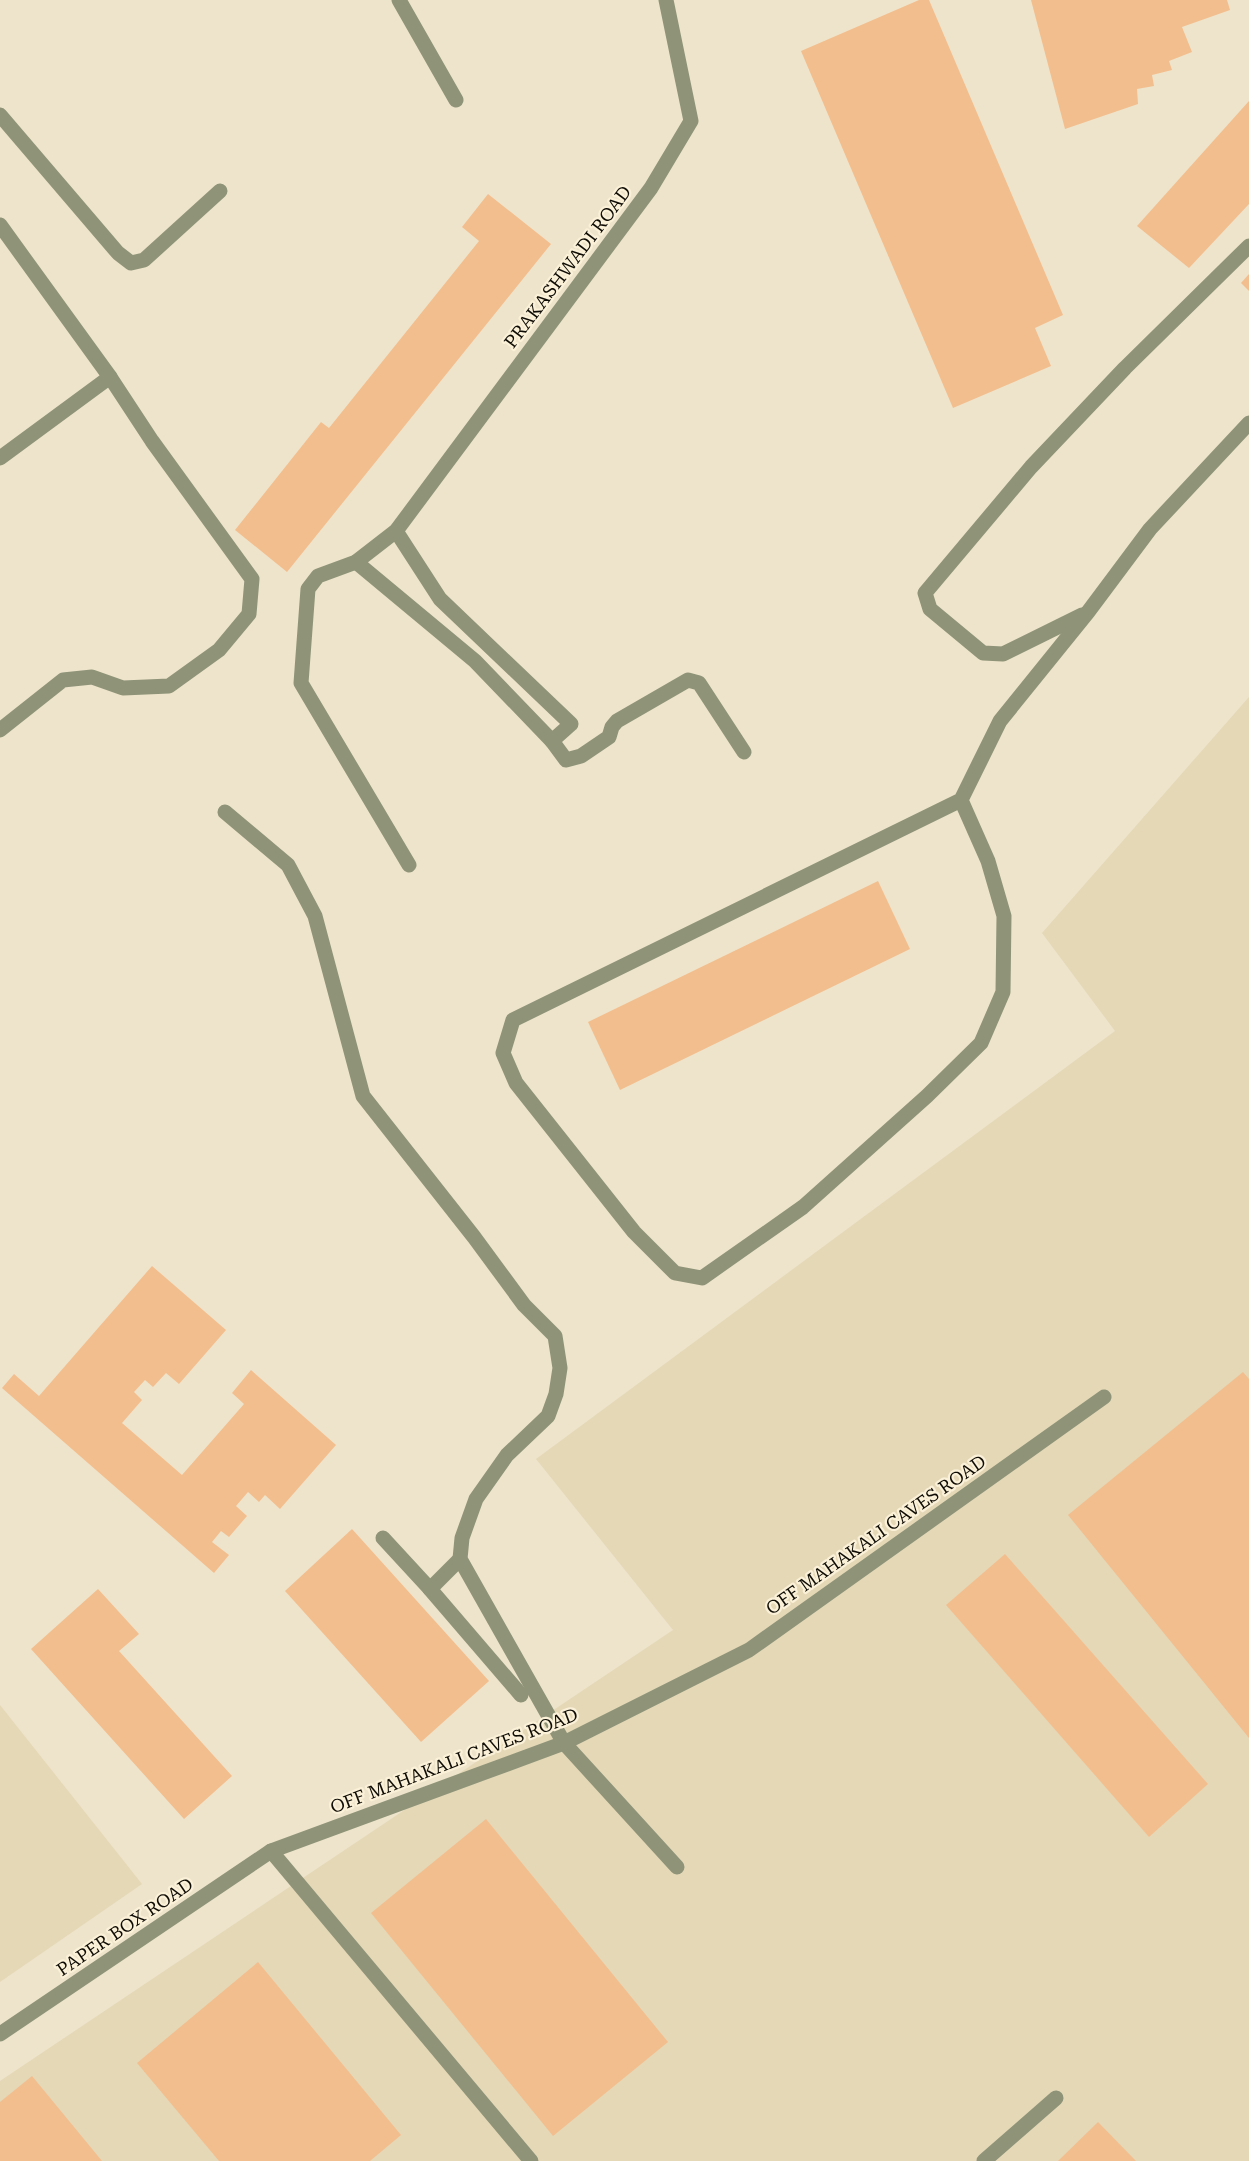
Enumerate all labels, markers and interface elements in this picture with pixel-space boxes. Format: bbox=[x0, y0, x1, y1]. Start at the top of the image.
street label: PRAKASHWADI ROAD bbox=[500, 181, 635, 352]
street label: OFF MAHAKALI CAVES ROAD bbox=[762, 1450, 990, 1619]
street label: OFF MAHAKALI CAVES ROAD bbox=[327, 1703, 581, 1818]
street label: PAPER BOX ROAD bbox=[53, 1873, 197, 1980]

